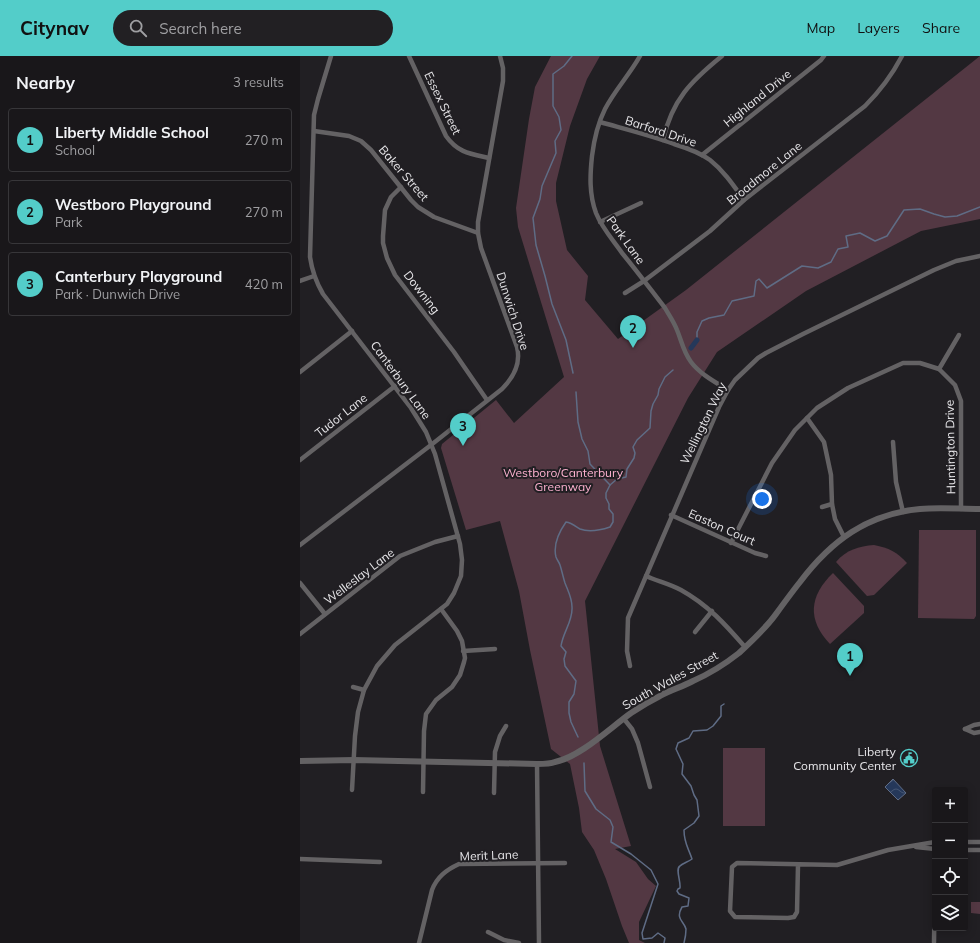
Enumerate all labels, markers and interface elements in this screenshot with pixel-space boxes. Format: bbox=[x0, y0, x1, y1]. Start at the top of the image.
search box bbox=[113, 10, 393, 46]
text: Citynav bbox=[20, 16, 89, 40]
icon: search bbox=[127, 17, 149, 39]
text: Search here bbox=[159, 19, 242, 38]
text: Map bbox=[806, 19, 835, 37]
text: Layers bbox=[857, 19, 900, 37]
text: Share bbox=[922, 19, 960, 37]
street label: Highland Drive bbox=[720, 66, 794, 130]
street label: Essex Street bbox=[421, 69, 465, 137]
text: Nearby bbox=[16, 72, 75, 93]
text: 3 results bbox=[233, 74, 284, 90]
street label: Barford Drive bbox=[623, 112, 699, 150]
text: Liberty Middle School bbox=[55, 123, 209, 142]
text: 1 bbox=[26, 132, 34, 148]
text: 270 m bbox=[245, 132, 283, 148]
street label: Broadmore Lane bbox=[723, 138, 805, 208]
text: School bbox=[55, 142, 95, 158]
street label: Baker Street bbox=[376, 142, 432, 204]
text: Westboro Playground bbox=[55, 195, 212, 214]
text: 2 bbox=[26, 204, 34, 220]
text: 270 m bbox=[245, 204, 283, 220]
street label: Park Lane bbox=[604, 213, 648, 267]
text: Park bbox=[55, 214, 82, 230]
text: Canterbury Playground bbox=[55, 267, 222, 286]
street label: Downing bbox=[401, 268, 443, 316]
street label: Dunwich Drive bbox=[493, 270, 533, 352]
text: 3 bbox=[26, 276, 34, 292]
text: 420 m bbox=[245, 276, 283, 292]
text: Park · Dunwich Drive bbox=[55, 286, 180, 302]
pin: 2 bbox=[620, 315, 646, 348]
street label: Canterbury Lane bbox=[368, 338, 434, 422]
street label: Wellington Way bbox=[677, 379, 730, 466]
street label: Tudor Lane bbox=[312, 390, 370, 440]
street label: Huntington Drive bbox=[942, 400, 958, 494]
pin: 3 bbox=[450, 413, 476, 446]
park label: Westboro/Canterbury Greenway bbox=[503, 465, 624, 494]
your location bbox=[752, 489, 772, 509]
street label: Easton Court bbox=[686, 506, 758, 548]
street label: Welleslay Lane bbox=[321, 545, 397, 607]
pin: 1 bbox=[837, 643, 863, 676]
street label: South Wales Street bbox=[620, 647, 720, 713]
place label: Liberty Community Center bbox=[793, 744, 897, 773]
public building icon: Liberty Community Center bbox=[899, 748, 919, 768]
map controls bbox=[932, 787, 968, 931]
button: + bbox=[932, 787, 968, 823]
button: − bbox=[932, 823, 968, 859]
street label: Merit Lane bbox=[459, 846, 519, 864]
button: locate bbox=[932, 859, 968, 895]
button: layers bbox=[932, 895, 968, 931]

